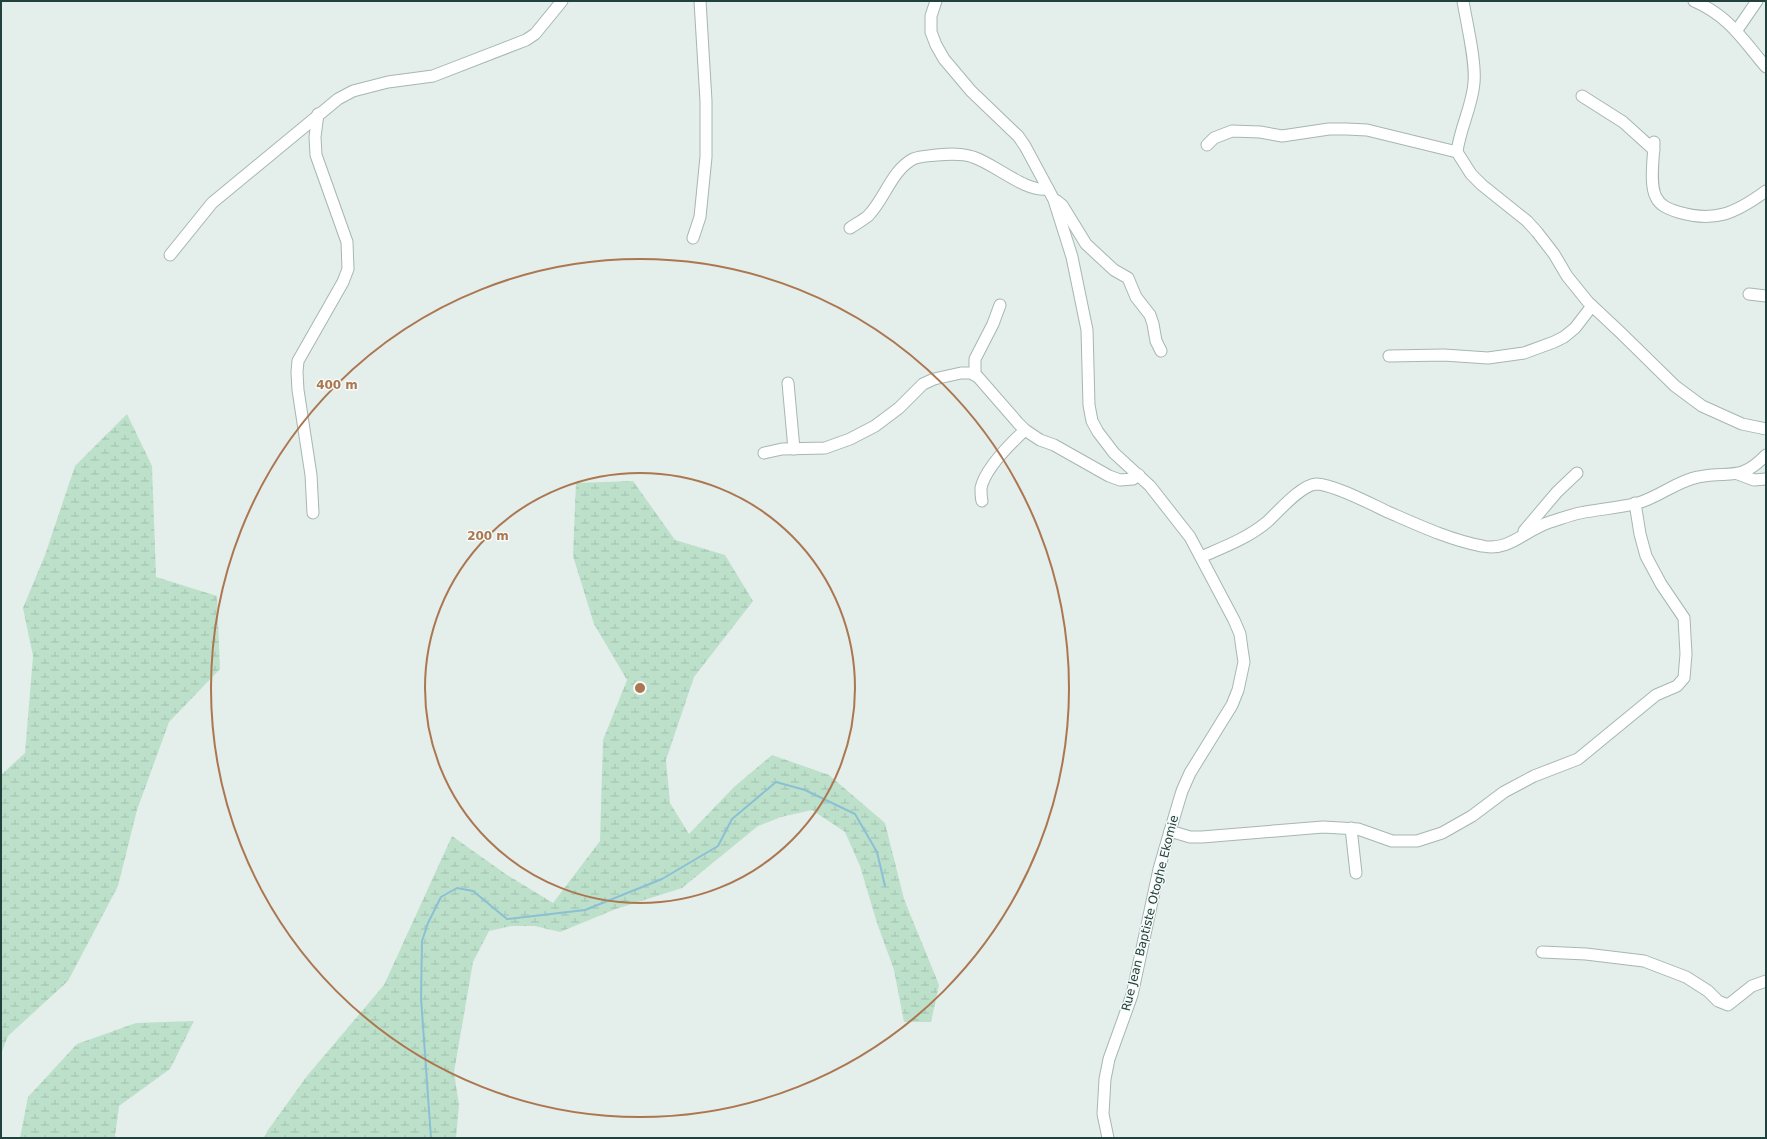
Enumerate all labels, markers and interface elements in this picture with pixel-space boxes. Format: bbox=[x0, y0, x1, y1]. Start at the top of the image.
text: 400 m bbox=[316, 378, 358, 392]
text: 200 m bbox=[467, 529, 509, 543]
centre of rings bbox=[633, 681, 647, 695]
street label: Rue Jean Baptiste Otoghe Ekomie bbox=[1119, 814, 1181, 1012]

